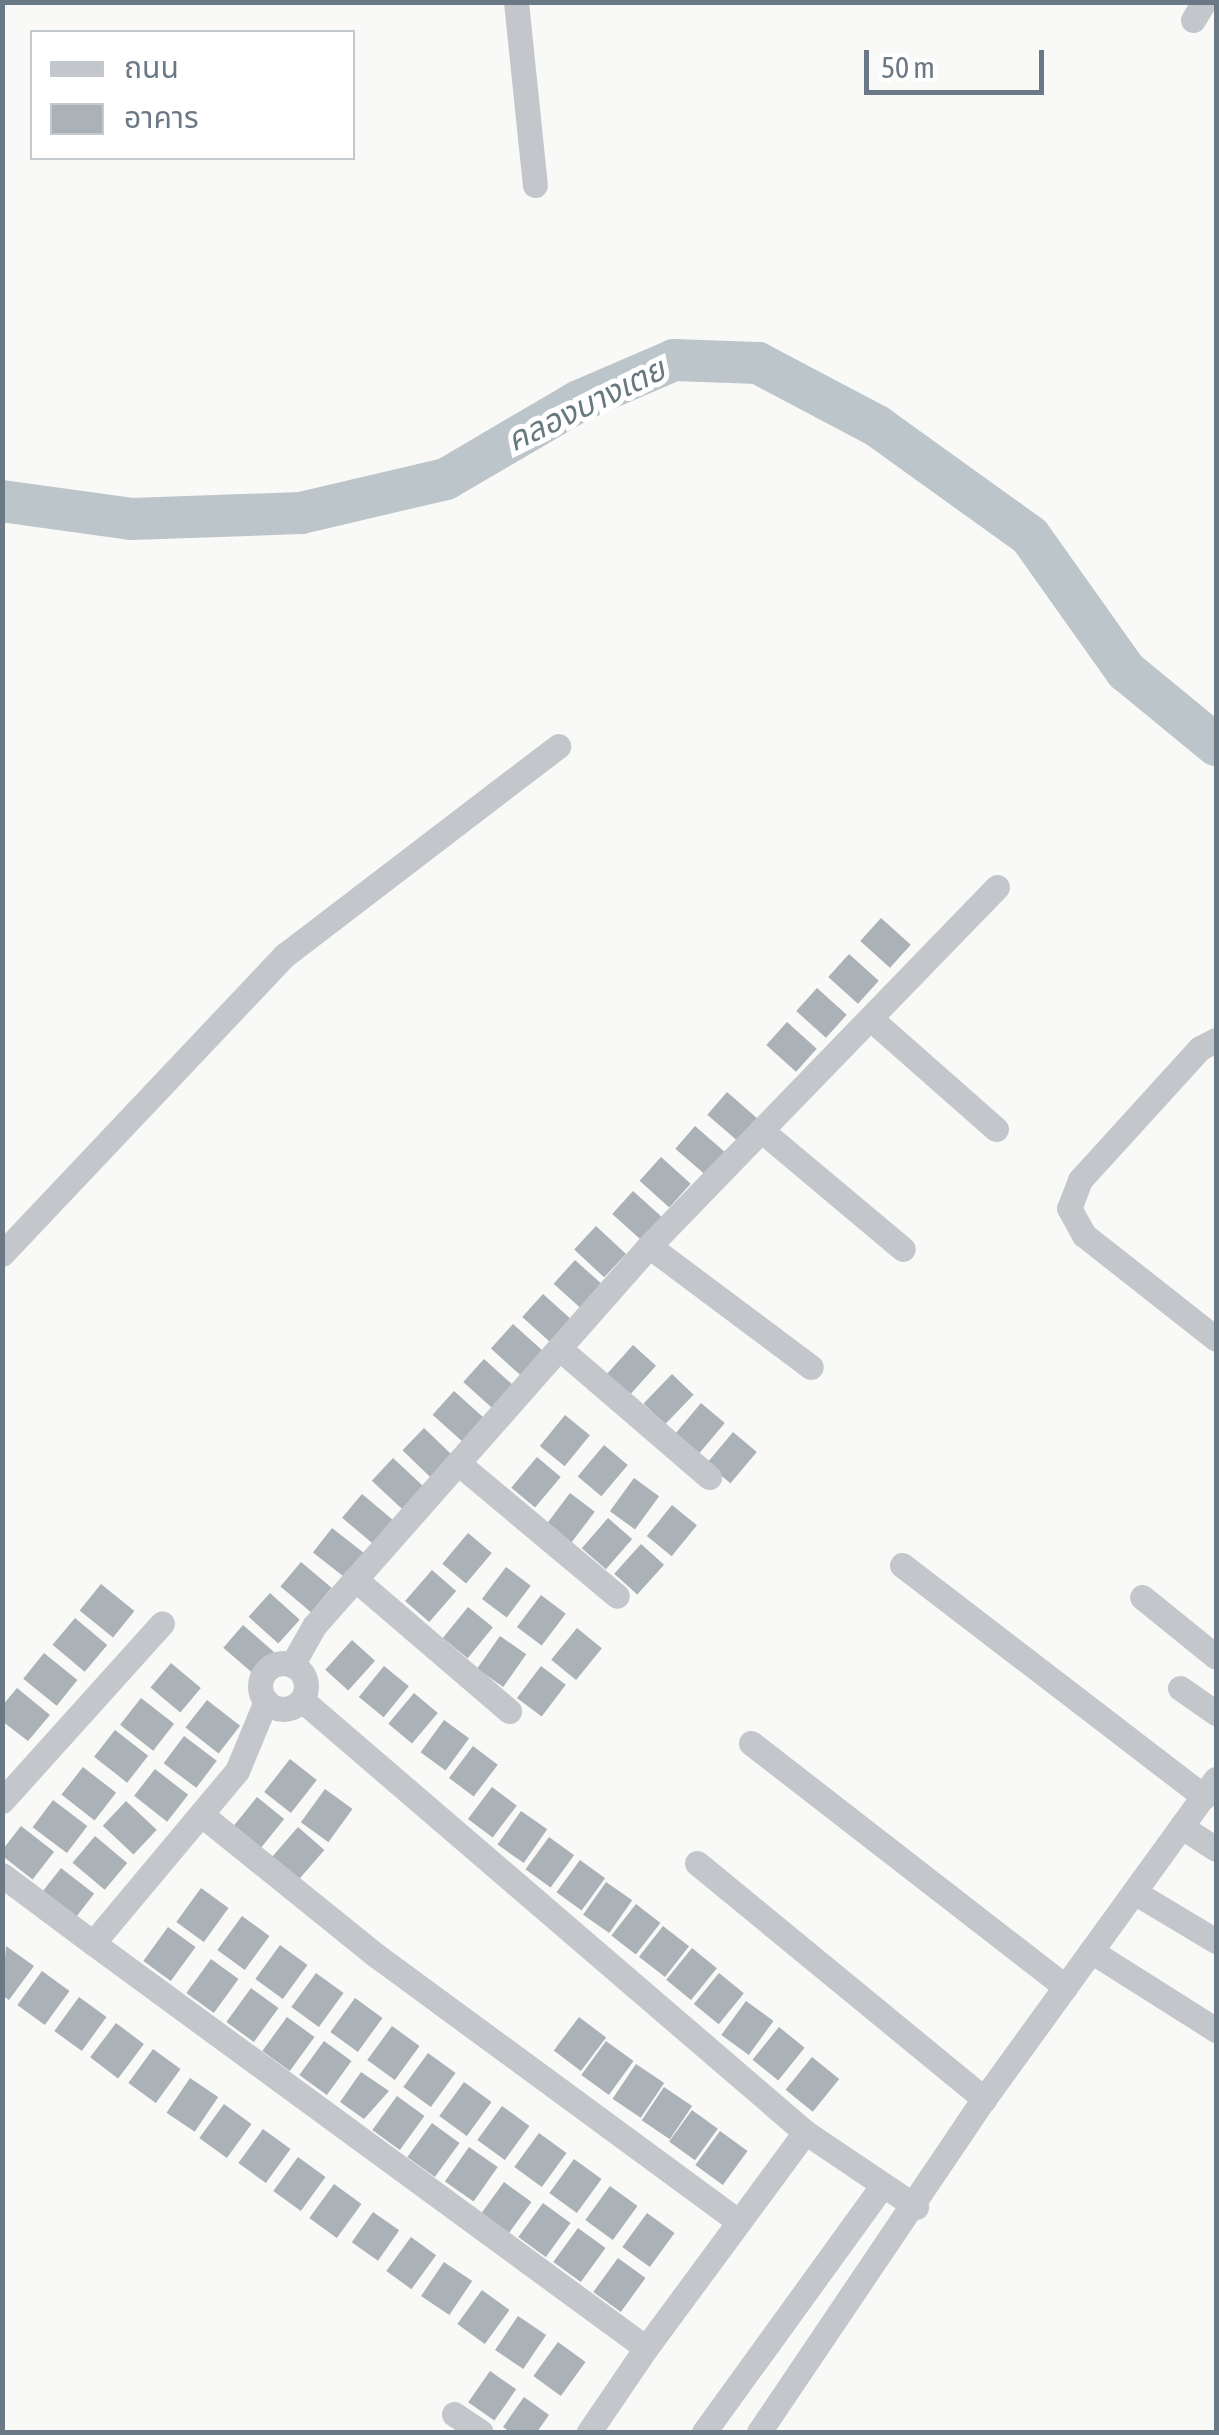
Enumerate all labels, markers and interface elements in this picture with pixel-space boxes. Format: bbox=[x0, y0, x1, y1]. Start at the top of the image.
legend bbox=[30, 30, 355, 160]
scale bar bbox=[869, 30, 1049, 92]
text: ถนน bbox=[124, 50, 179, 84]
text: 50 m bbox=[881, 50, 935, 84]
text: อาคาร bbox=[124, 100, 199, 134]
water label: คลองบางเตย bbox=[501, 350, 671, 460]

